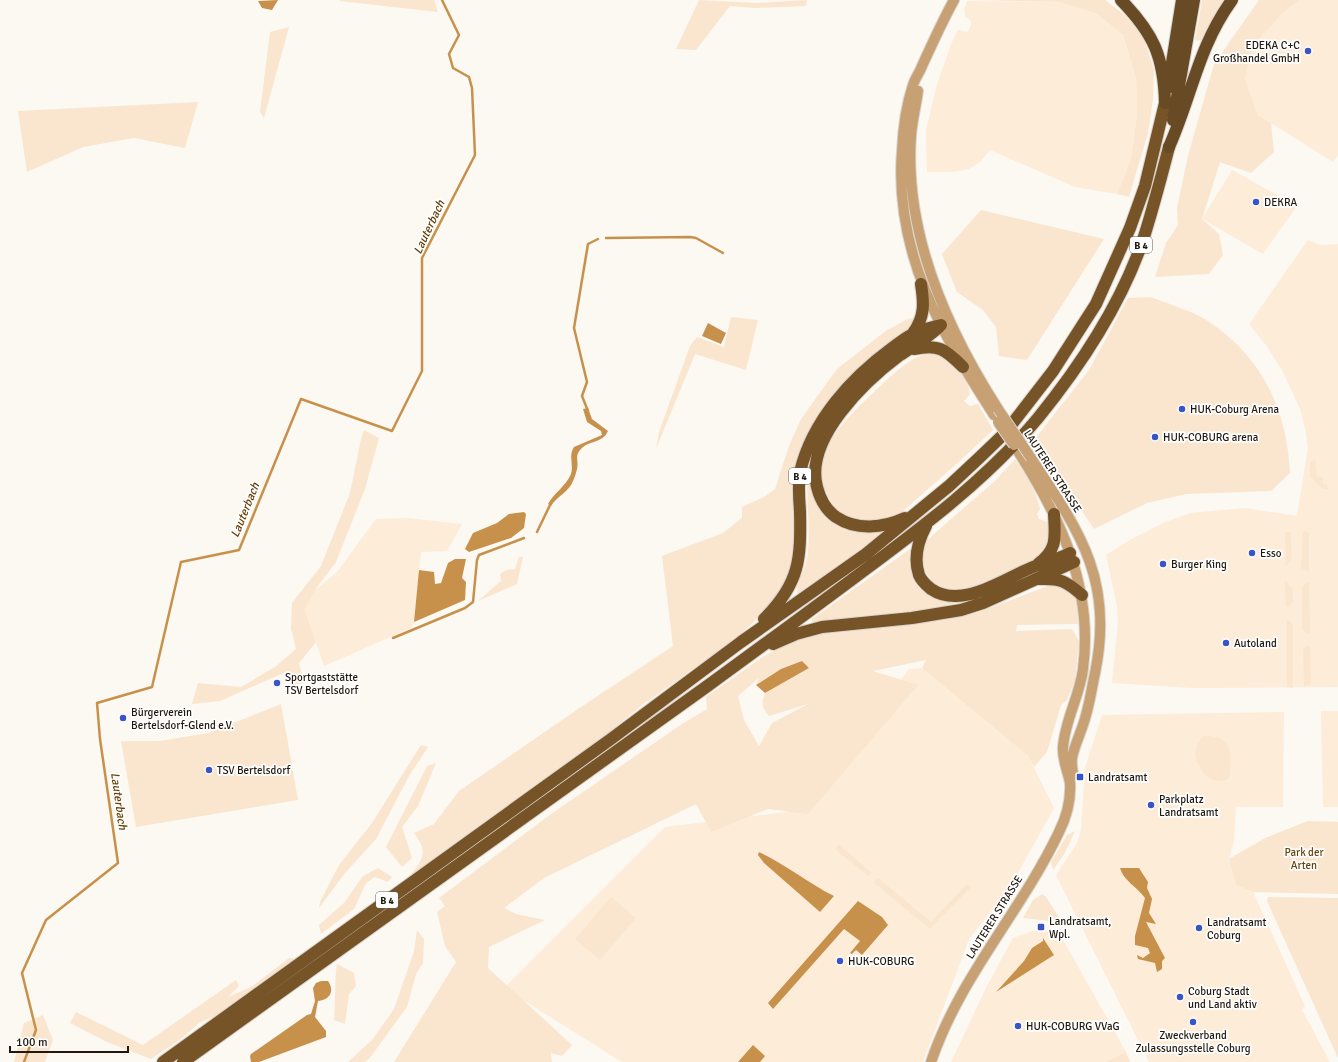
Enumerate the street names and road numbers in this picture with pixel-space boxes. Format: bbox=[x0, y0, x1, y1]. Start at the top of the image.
road number: B 4 bbox=[1130, 237, 1152, 253]
street label: LAUTERER STRASSE bbox=[1021, 427, 1084, 515]
road number: B 4 bbox=[789, 468, 811, 484]
street label: LAUTERER STRASSE bbox=[963, 873, 1025, 961]
road number: B 4 bbox=[376, 892, 398, 908]

